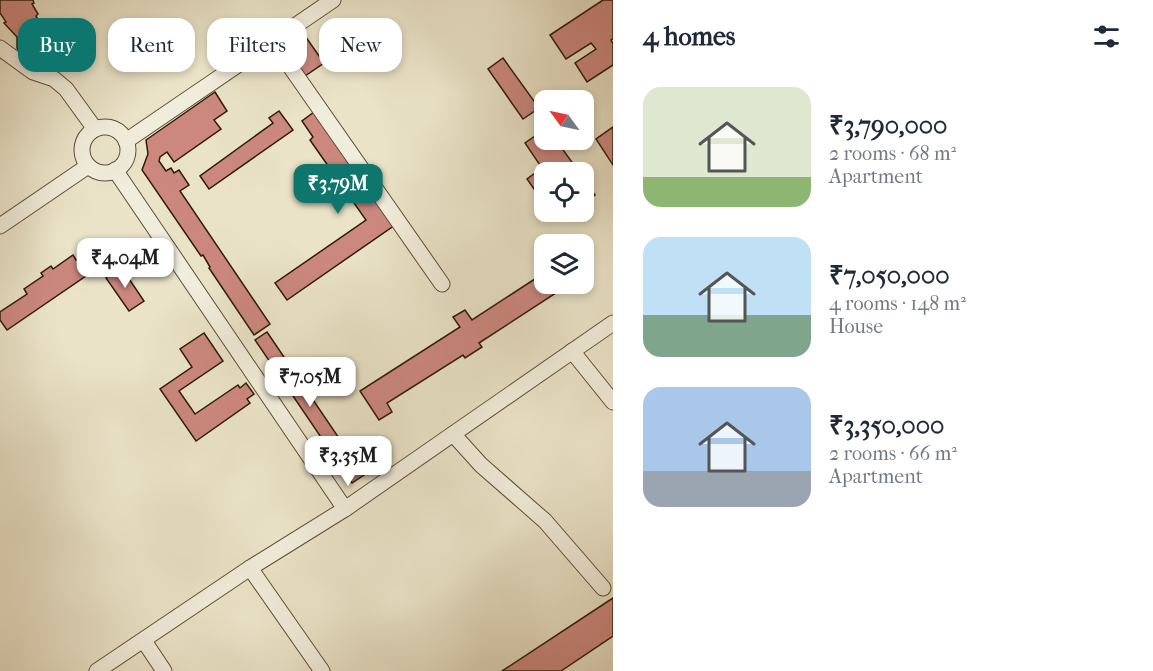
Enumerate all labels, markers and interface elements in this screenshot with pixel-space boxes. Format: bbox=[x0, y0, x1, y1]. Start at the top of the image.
chip: Buy bbox=[18, 18, 96, 72]
chip: Rent bbox=[108, 18, 195, 72]
chip: Filters bbox=[207, 18, 307, 72]
chip: New bbox=[319, 18, 402, 72]
icon: filters bbox=[1090, 20, 1123, 53]
text: 4 homes bbox=[643, 21, 735, 52]
north arrow bbox=[534, 90, 594, 150]
map controls bbox=[534, 90, 594, 294]
text: ₹3,790,000 bbox=[829, 110, 947, 141]
icon: home bbox=[691, 111, 763, 183]
text: 2 rooms · 68 m² bbox=[829, 142, 956, 165]
button: locate bbox=[534, 162, 594, 222]
pin: ₹3.79M bbox=[289, 164, 387, 215]
text: Apartment bbox=[829, 165, 923, 188]
text: ₹3.79M bbox=[308, 172, 368, 195]
button: layers bbox=[534, 234, 594, 294]
pin: ₹4.04M bbox=[76, 238, 174, 289]
text: ₹4.04M bbox=[91, 246, 159, 269]
text: ₹7,050,000 bbox=[829, 260, 950, 291]
icon: home bbox=[691, 261, 763, 333]
text: 4 rooms · 148 m² bbox=[829, 292, 966, 315]
text: House bbox=[829, 315, 883, 338]
pin: ₹7.05M bbox=[261, 357, 359, 408]
text: ₹7.05M bbox=[279, 365, 341, 388]
text: ₹3,350,000 bbox=[829, 410, 944, 441]
icon: home bbox=[691, 411, 763, 483]
pin: ₹3.35M bbox=[299, 436, 397, 487]
text: 2 rooms · 66 m² bbox=[829, 442, 957, 465]
text: ₹3.35M bbox=[319, 444, 377, 467]
text: Apartment bbox=[829, 465, 923, 488]

